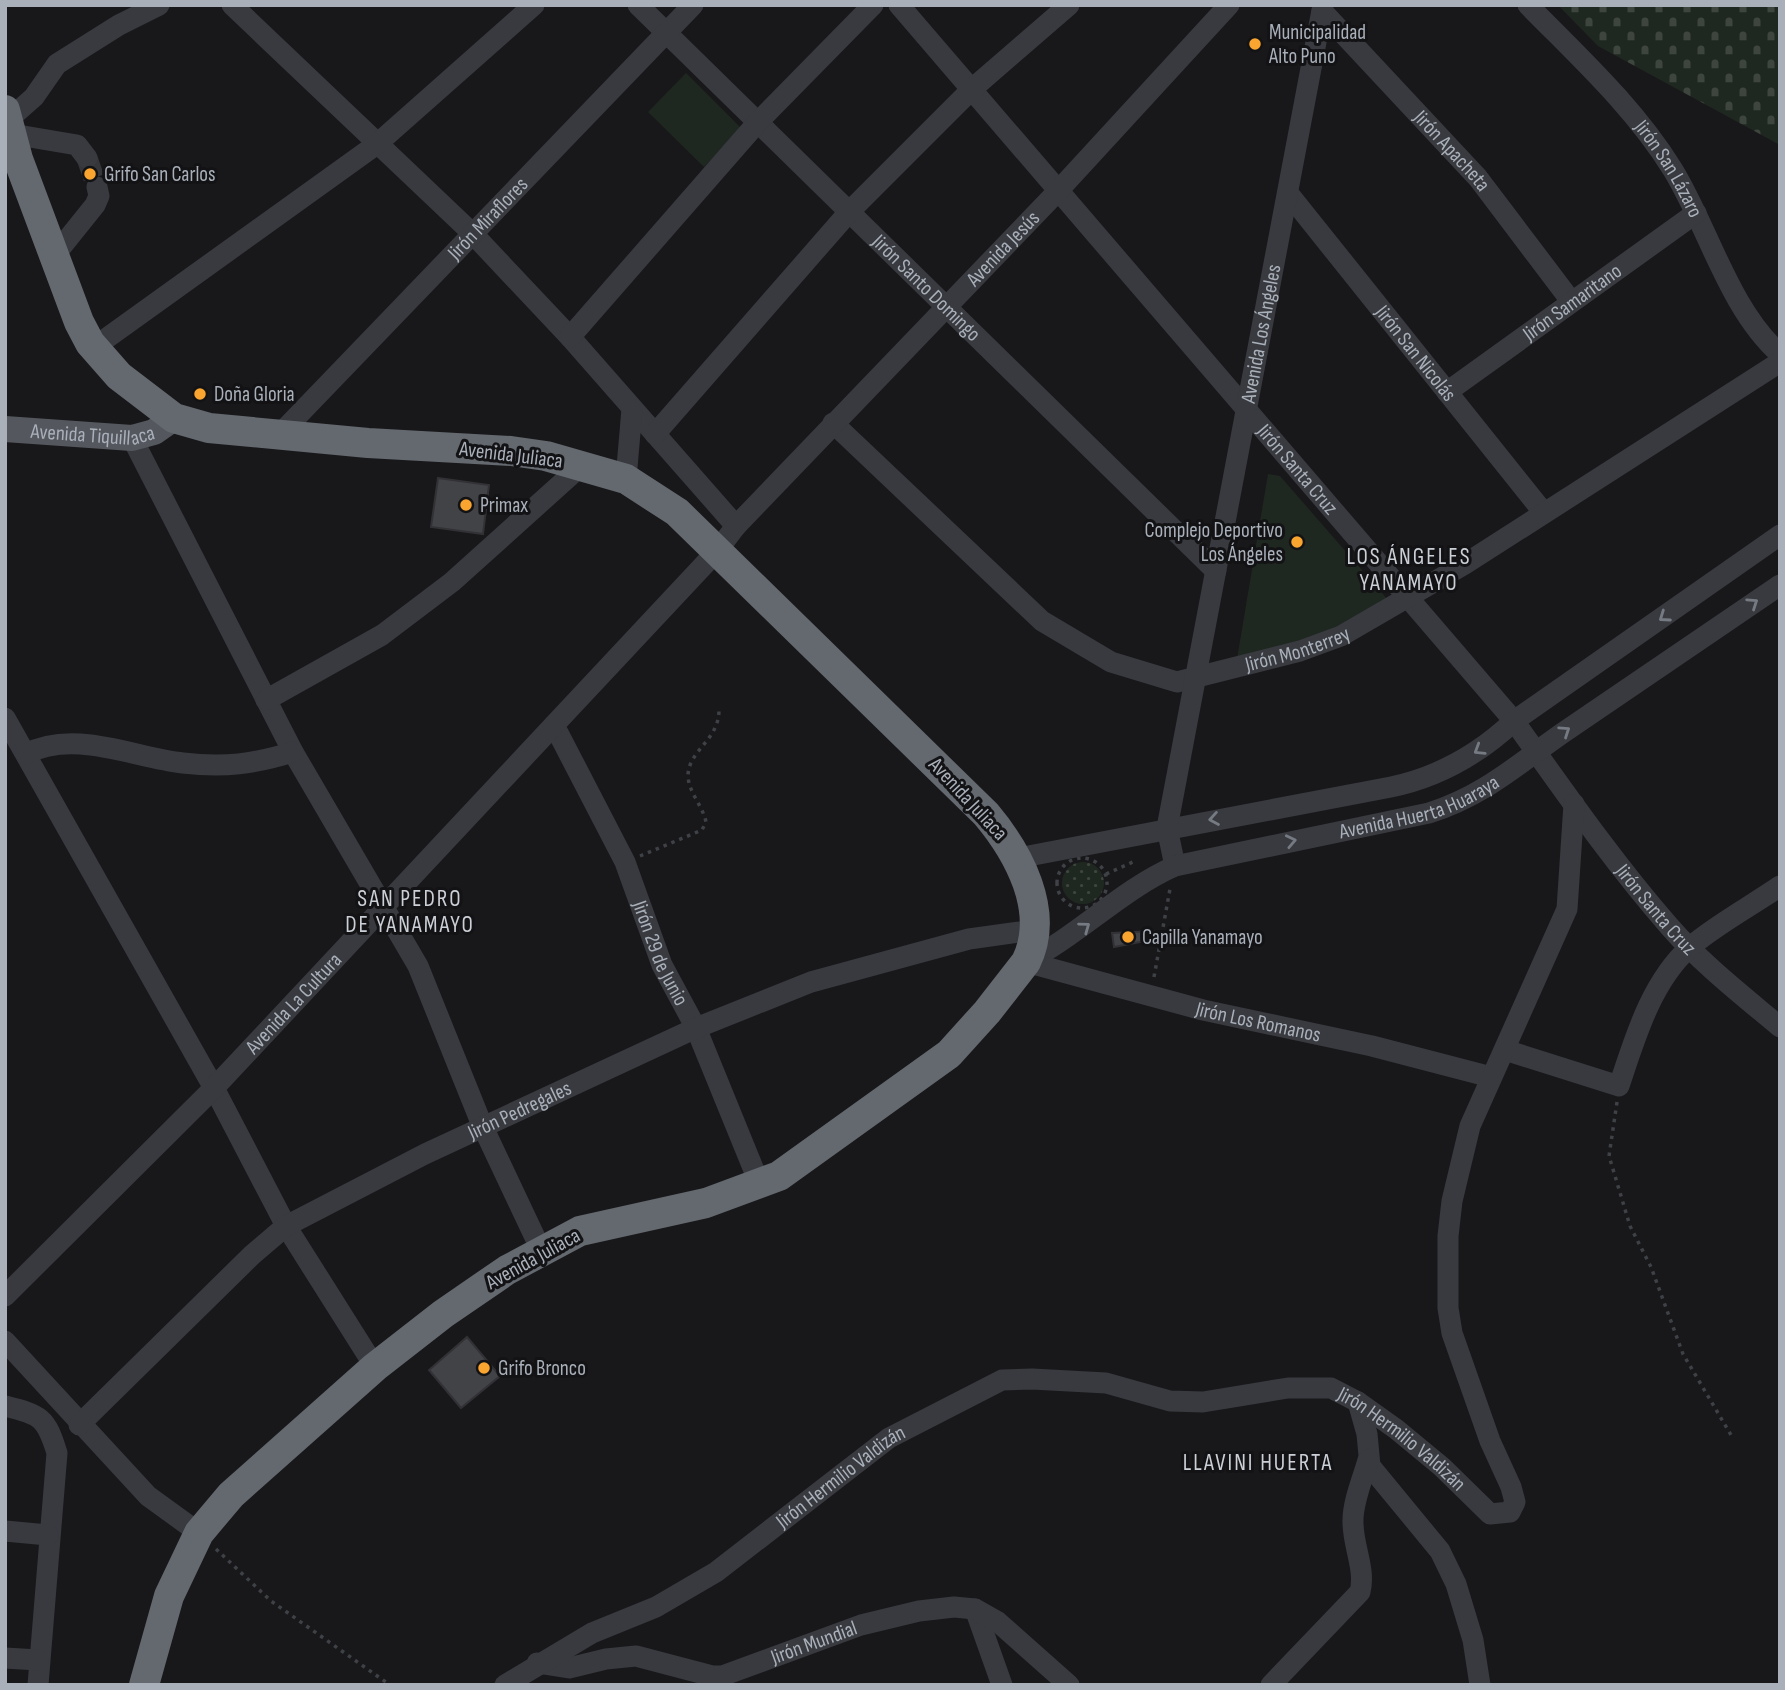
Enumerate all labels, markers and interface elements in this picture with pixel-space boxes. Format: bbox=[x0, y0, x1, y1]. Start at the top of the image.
place label: Municipalidad Alto Puno bbox=[1268, 20, 1366, 69]
marker: Municipalidad Alto Puno bbox=[1247, 36, 1263, 52]
street label: Jirón Apacheta bbox=[1408, 104, 1496, 196]
street label: Jirón San Lázaro bbox=[1629, 114, 1708, 221]
place label: Grifo San Carlos bbox=[104, 162, 216, 187]
marker: Grifo San Carlos bbox=[82, 166, 98, 182]
street label: Jirón Miraflores bbox=[442, 172, 533, 265]
street label: Avenida Jesús bbox=[960, 206, 1045, 292]
street label: Jirón Santo Domingo bbox=[866, 228, 986, 346]
street label: Jirón Samaritano bbox=[1517, 258, 1626, 347]
street label: Avenida Los Ángeles bbox=[1235, 262, 1286, 406]
street label: Jirón San Nicolás bbox=[1370, 299, 1462, 406]
place label: Doña Gloria bbox=[214, 382, 295, 407]
marker: Doña Gloria bbox=[192, 386, 208, 402]
street label: Avenida Tiquillaca bbox=[29, 418, 157, 450]
street label: Jirón Santa Cruz bbox=[1251, 418, 1344, 520]
street label: Avenida Juliaca bbox=[457, 436, 564, 474]
place label: Primax bbox=[480, 493, 528, 518]
marker: Primax bbox=[458, 497, 474, 513]
place label: Complejo Deportivo Los Ángeles bbox=[1145, 518, 1283, 567]
marker: Complejo Deportivo Los Ángeles bbox=[1289, 534, 1305, 550]
district label: LOS ÁNGELES YANAMAYO bbox=[1346, 543, 1472, 597]
one-way arrow bbox=[1745, 599, 1758, 611]
one-way arrow bbox=[1659, 609, 1672, 621]
street label: Jirón Monterrey bbox=[1242, 621, 1355, 677]
one-way arrow bbox=[1557, 727, 1570, 739]
one-way arrow bbox=[1474, 741, 1487, 754]
street label: Avenida Juliaca bbox=[923, 752, 1013, 846]
street label: Avenida Huerta Huaraya bbox=[1336, 769, 1504, 844]
one-way arrow bbox=[1208, 811, 1220, 826]
one-way arrow bbox=[1285, 835, 1297, 850]
street label: Jirón Santa Cruz bbox=[1610, 858, 1702, 960]
district label: SAN PEDRO DE YANAMAYO bbox=[345, 885, 475, 939]
street label: Jirón 29 de Junio bbox=[627, 896, 694, 1010]
one-way arrow bbox=[1077, 923, 1090, 935]
place label: Capilla Yanamayo bbox=[1142, 925, 1263, 950]
marker: Capilla Yanamayo bbox=[1120, 929, 1136, 945]
street label: Avenida La Cultura bbox=[239, 948, 347, 1060]
street label: Jirón Los Romanos bbox=[1192, 996, 1323, 1047]
street label: Jirón Pedregales bbox=[463, 1075, 575, 1145]
street label: Avenida Juliaca bbox=[481, 1223, 584, 1296]
place label: Grifo Bronco bbox=[498, 1356, 586, 1381]
marker: Grifo Bronco bbox=[476, 1360, 492, 1376]
street label: Jirón Hermilio Valdizán bbox=[1333, 1381, 1471, 1496]
street label: Jirón Hermilio Valdizán bbox=[770, 1419, 909, 1534]
district label: LLAVINI HUERTA bbox=[1183, 1449, 1333, 1477]
street label: Jirón Mundial bbox=[766, 1615, 860, 1670]

